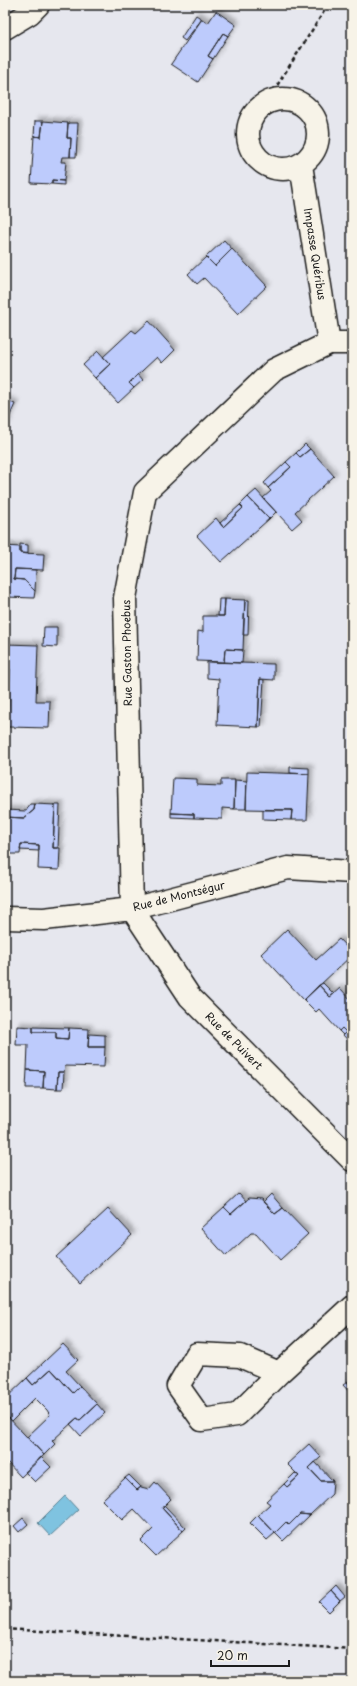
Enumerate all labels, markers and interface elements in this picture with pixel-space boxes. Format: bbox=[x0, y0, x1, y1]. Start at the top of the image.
street label: Impasse Quéribus bbox=[300, 207, 331, 301]
street label: Rue Gaston Phoebus bbox=[117, 600, 136, 706]
street label: Rue de Montségur bbox=[131, 876, 228, 915]
street label: Rue de Puivert bbox=[202, 1008, 267, 1074]
scale bar bbox=[211, 1642, 289, 1668]
text: 20 m bbox=[217, 1646, 248, 1664]

